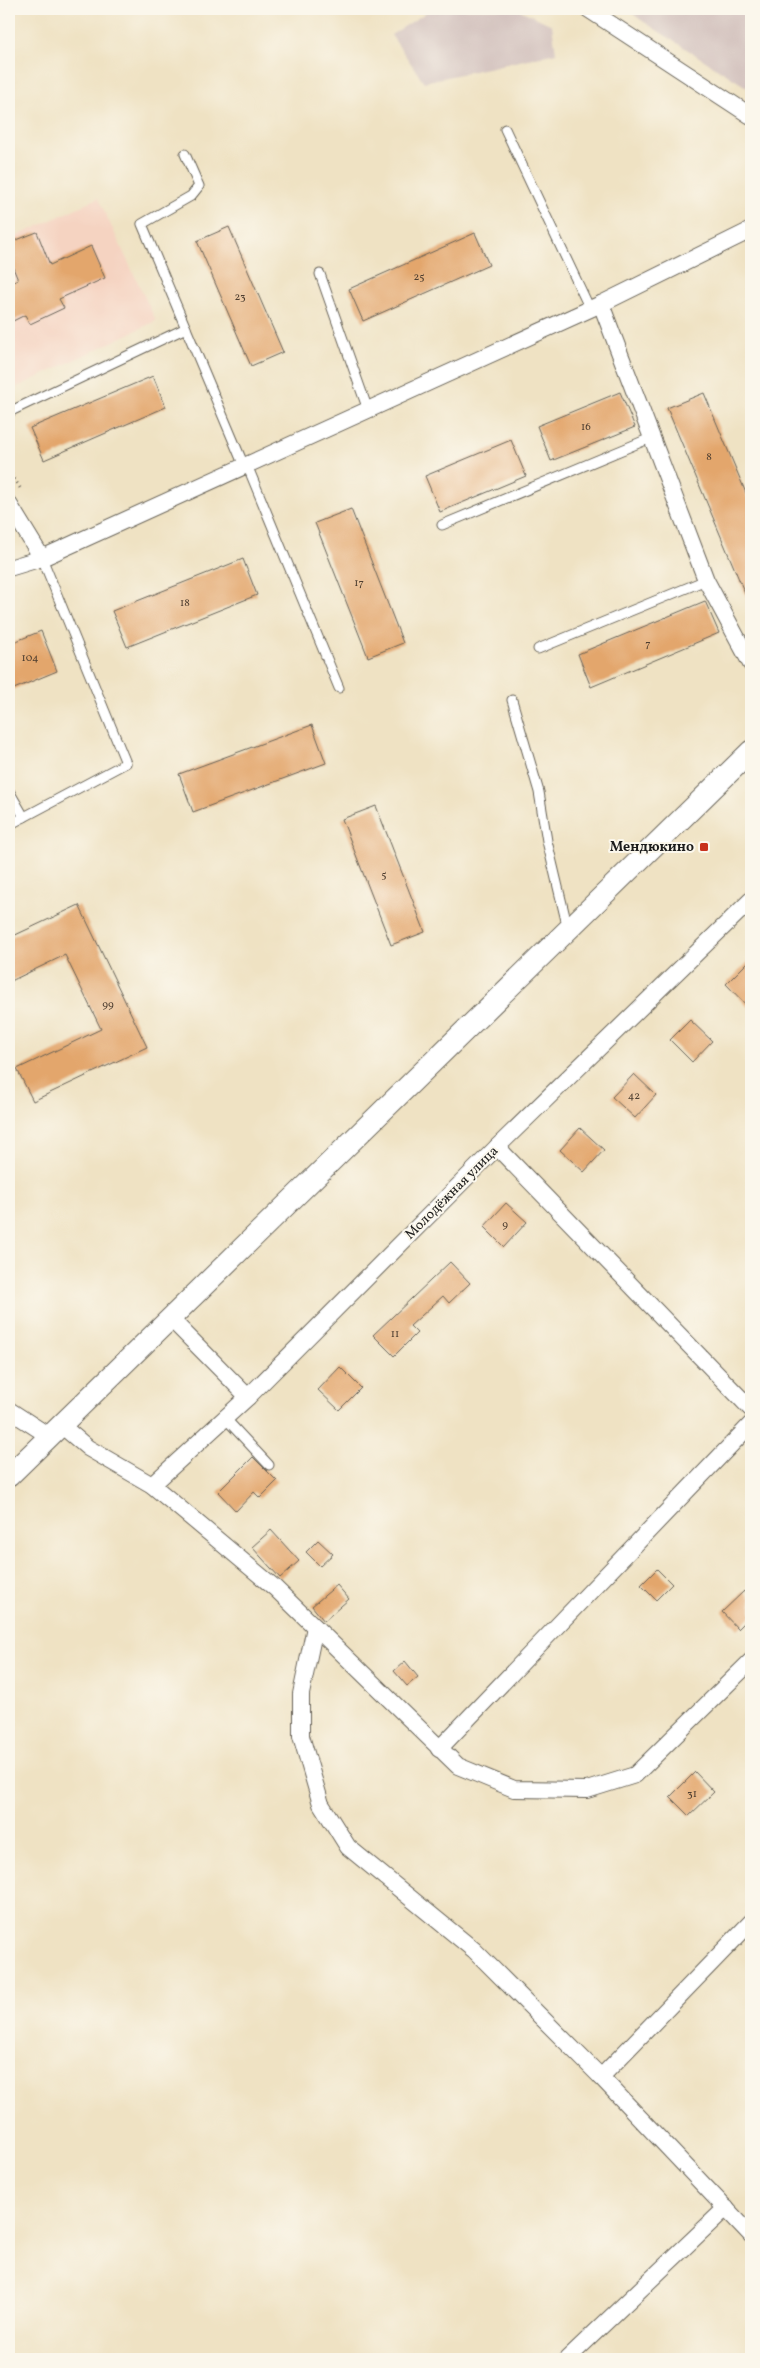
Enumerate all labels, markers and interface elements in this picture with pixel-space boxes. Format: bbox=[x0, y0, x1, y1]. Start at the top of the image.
house number: 25 bbox=[413, 270, 425, 285]
house number: 23 bbox=[234, 290, 246, 305]
house number: 16 bbox=[581, 420, 591, 435]
house number: 8 bbox=[706, 450, 712, 465]
house number: 17 bbox=[354, 576, 364, 591]
house number: 18 bbox=[180, 596, 190, 611]
house number: 7 bbox=[645, 637, 651, 652]
house number: 104 bbox=[21, 651, 39, 666]
place label: Мендюкино bbox=[610, 838, 694, 857]
marker: Мендюкино bbox=[698, 841, 710, 853]
house number: 5 bbox=[381, 868, 387, 883]
house number: 99 bbox=[102, 998, 114, 1013]
house number: 42 bbox=[628, 1089, 640, 1104]
street label: Молодёжная улица bbox=[401, 1142, 503, 1244]
house number: 9 bbox=[502, 1218, 508, 1233]
house number: 11 bbox=[391, 1327, 399, 1342]
house number: 31 bbox=[687, 1787, 697, 1802]

